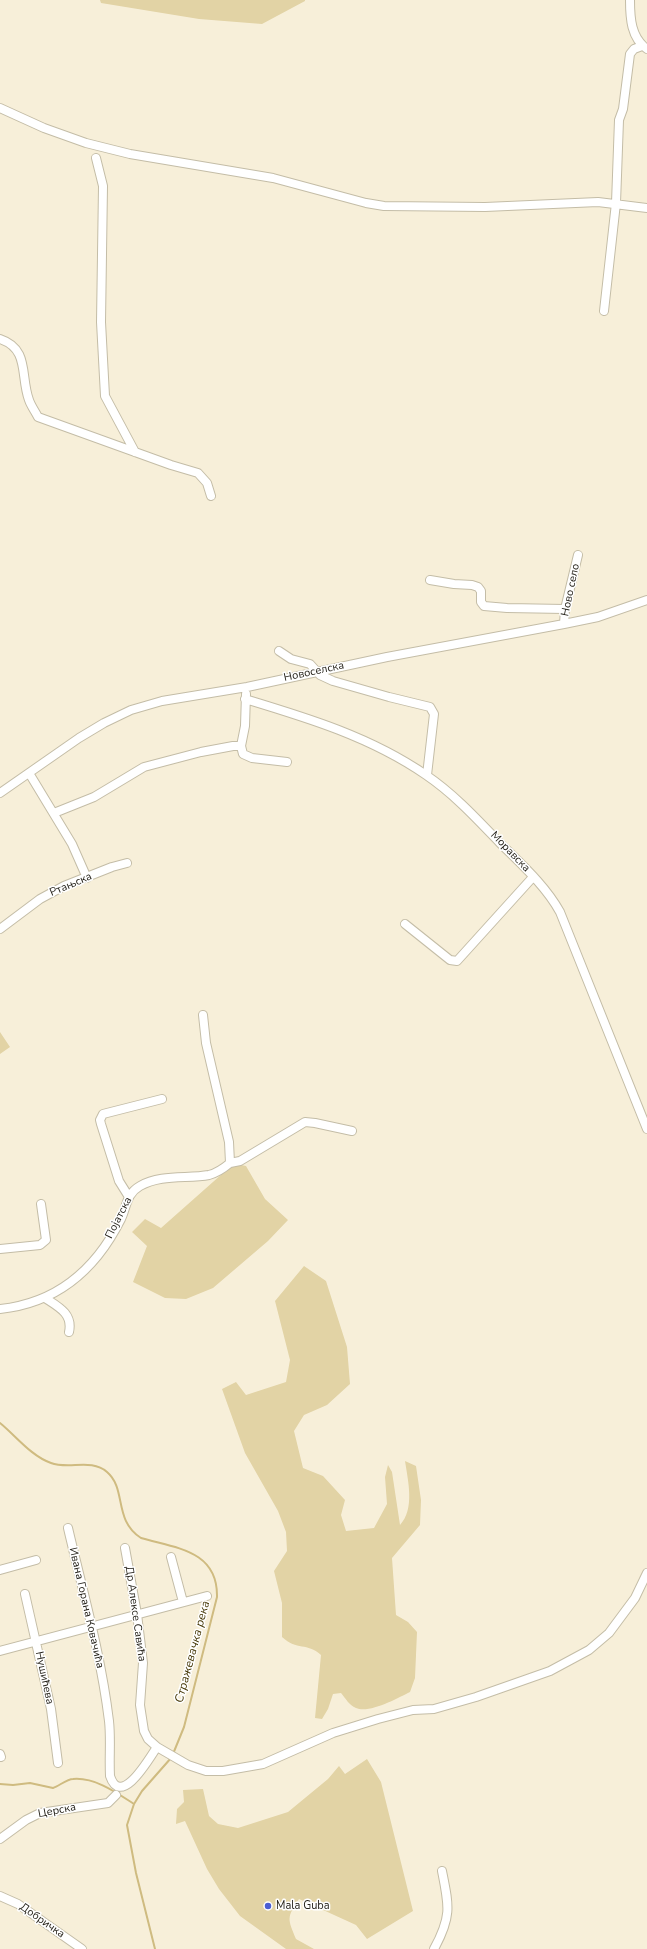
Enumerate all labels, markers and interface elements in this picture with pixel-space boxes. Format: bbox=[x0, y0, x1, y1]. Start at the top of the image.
street label: Ново село bbox=[559, 563, 583, 617]
street label: Новоселска bbox=[283, 659, 345, 685]
street label: Моравска bbox=[488, 829, 532, 875]
street label: Ртањска bbox=[48, 870, 94, 900]
street label: Појатска bbox=[103, 1195, 135, 1241]
street label: Ивана Горана Ковачића bbox=[66, 1546, 106, 1670]
street label: Др Алексе Савића bbox=[122, 1566, 148, 1662]
water label: Стражевачка река bbox=[172, 1600, 214, 1704]
street label: Нушићева bbox=[32, 1650, 56, 1706]
street label: Церска bbox=[37, 1801, 77, 1821]
place label: Mala Guba bbox=[276, 1899, 330, 1913]
street label: Добричка bbox=[17, 1901, 67, 1941]
marker: Mala Guba bbox=[263, 1901, 273, 1911]

